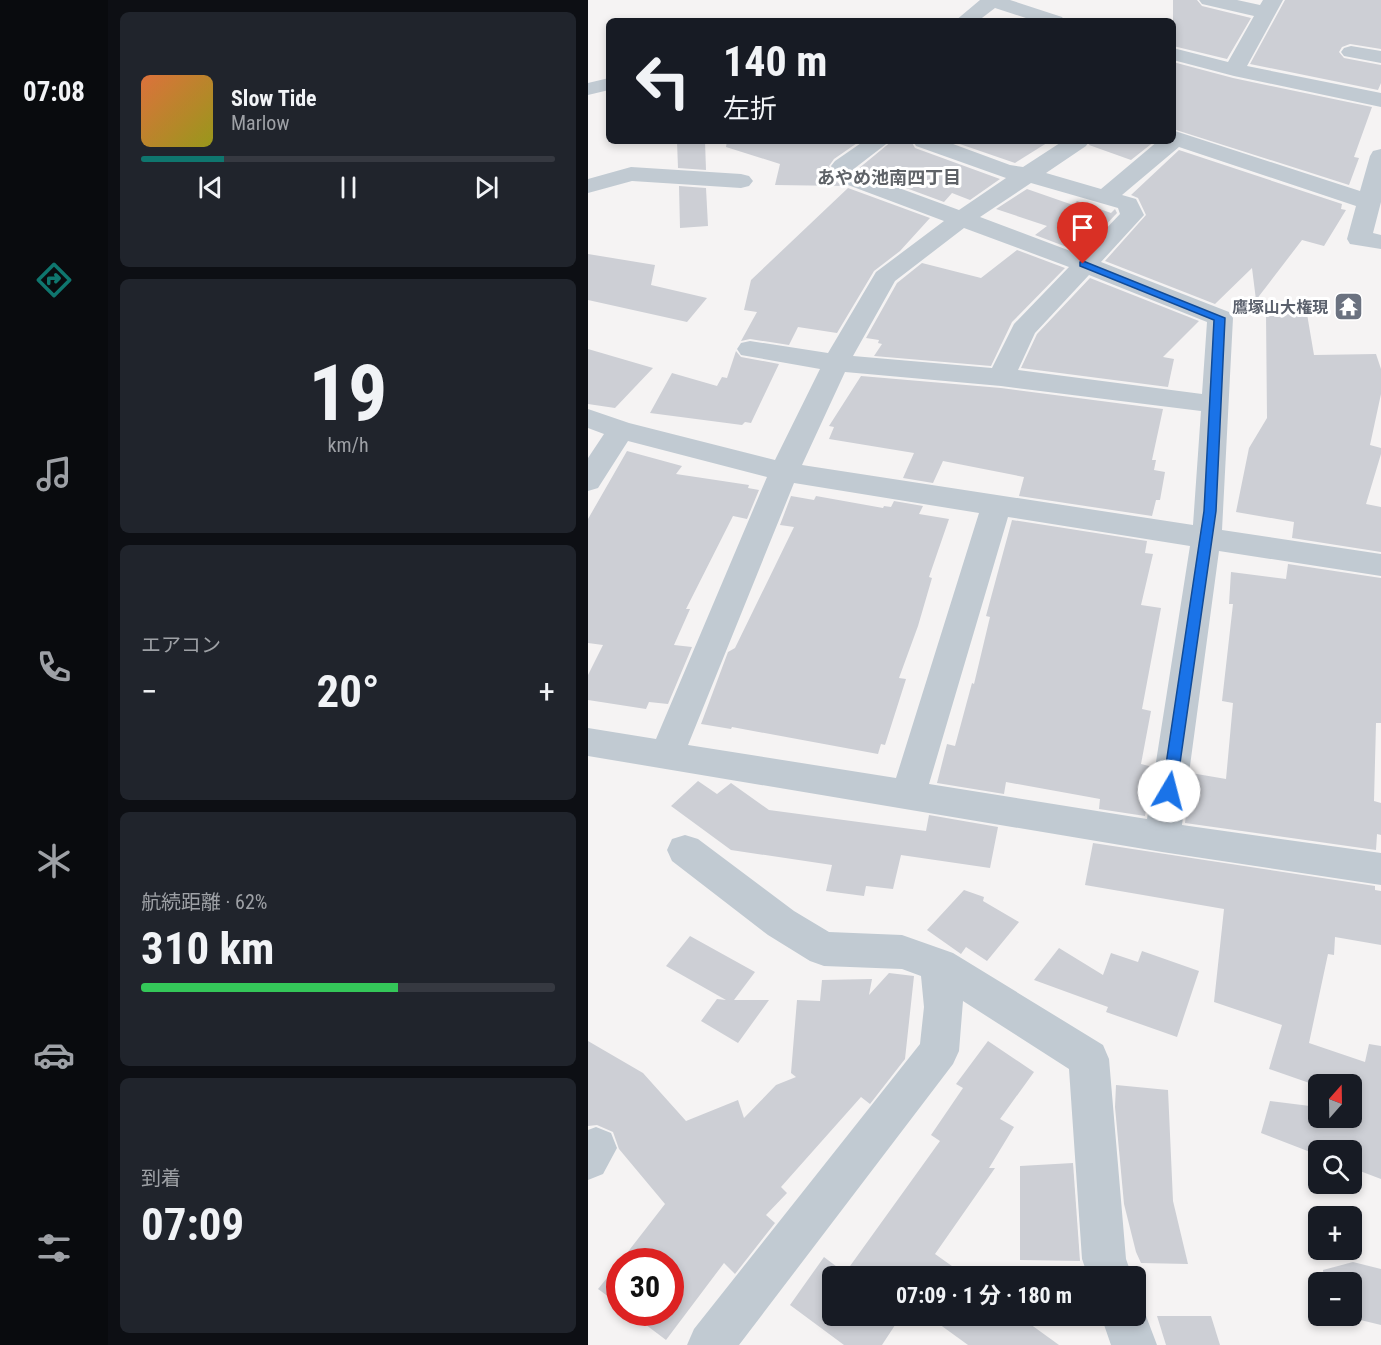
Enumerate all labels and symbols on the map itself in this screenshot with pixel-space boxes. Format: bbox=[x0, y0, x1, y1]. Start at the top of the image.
district label: あやめ池南四丁目 bbox=[817, 167, 961, 188]
pin bbox=[1057, 202, 1108, 264]
temple icon: 鷹塚山大権現 bbox=[1333, 291, 1365, 323]
place label: 鷹塚山大権現 bbox=[1232, 298, 1328, 317]
position arrow bbox=[1137, 759, 1201, 823]
north arrow bbox=[1308, 1074, 1362, 1128]
speed limit sign: 30 bbox=[606, 1248, 684, 1326]

